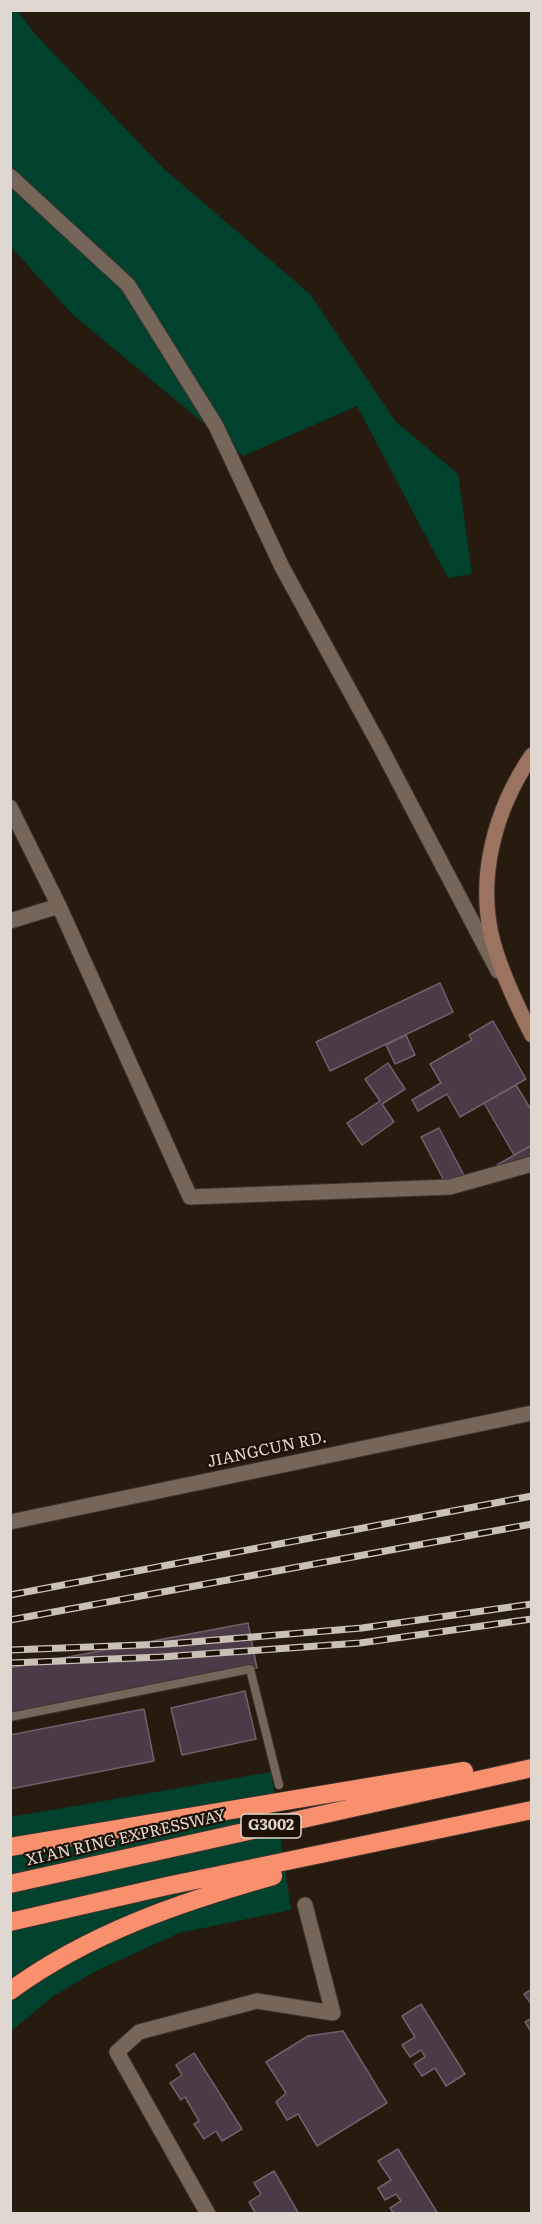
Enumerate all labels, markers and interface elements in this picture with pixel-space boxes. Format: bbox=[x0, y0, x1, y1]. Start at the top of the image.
street label: JIANGCUN RD. bbox=[205, 1428, 329, 1472]
street label: XI'AN RING EXPRESSWAY bbox=[24, 1806, 228, 1870]
road number: G3002 bbox=[241, 1814, 301, 1838]

